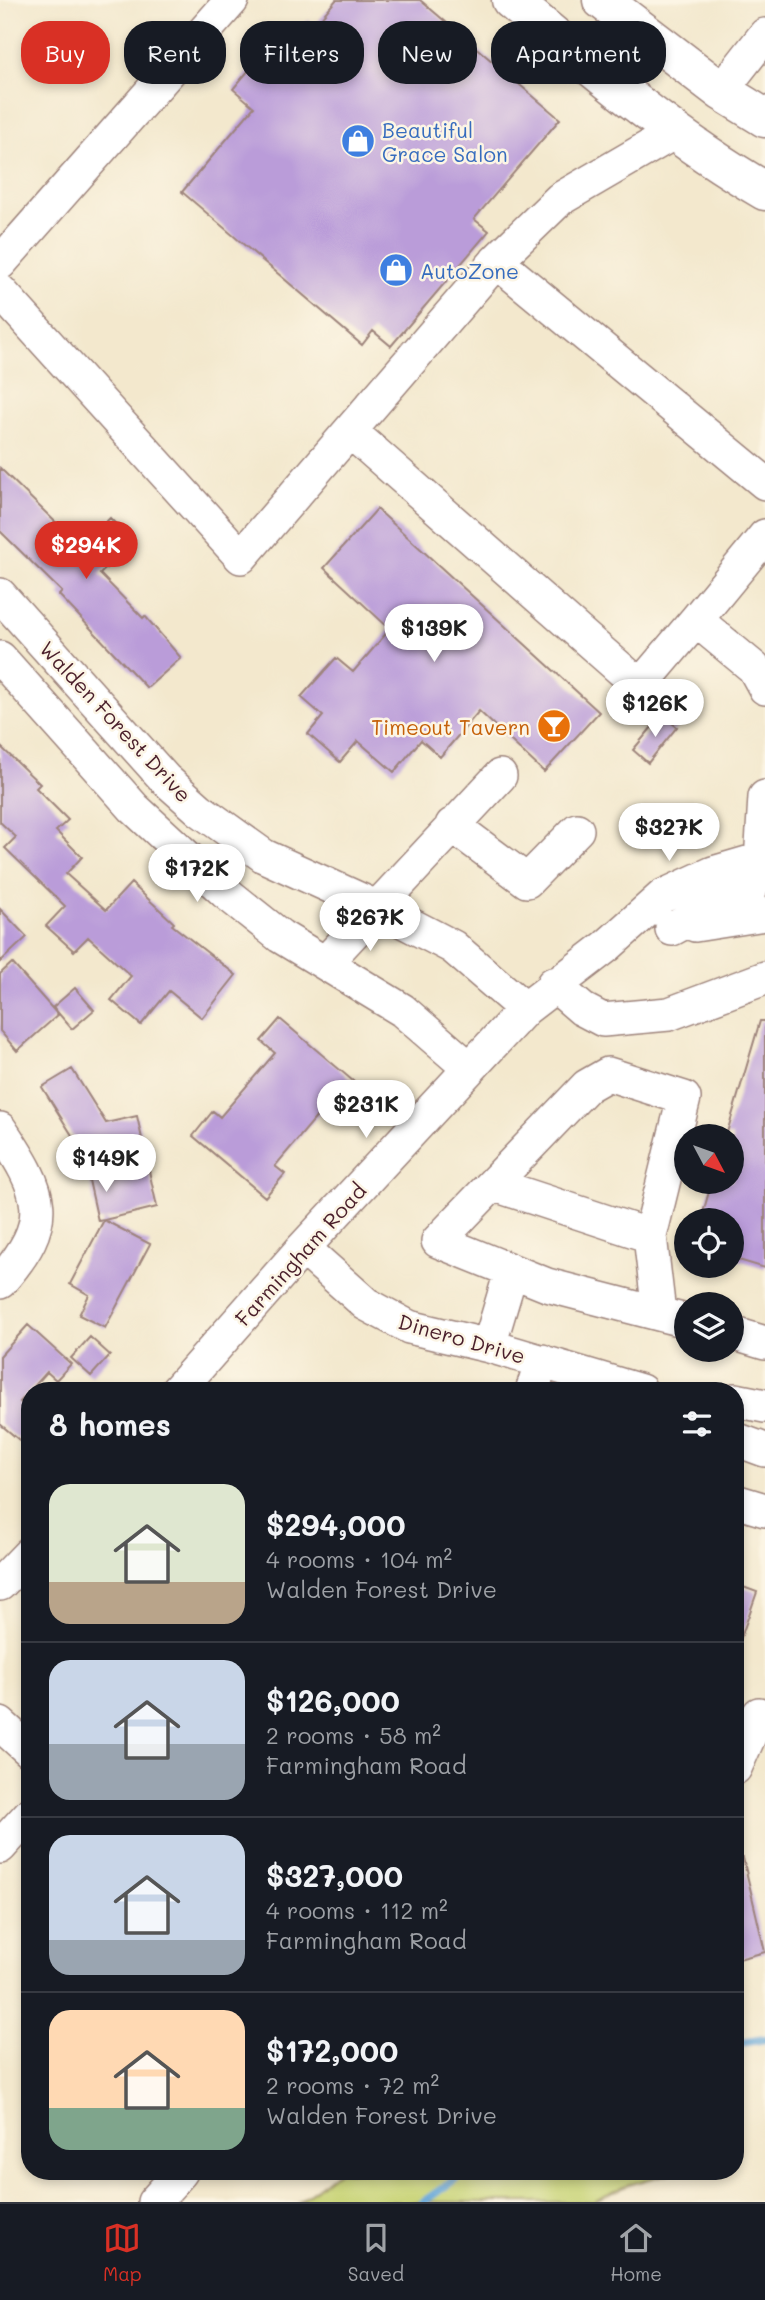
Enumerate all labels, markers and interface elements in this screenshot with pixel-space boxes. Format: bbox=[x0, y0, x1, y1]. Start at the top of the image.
chip: Buy bbox=[21, 21, 110, 84]
chip: Rent bbox=[124, 21, 226, 84]
chip: Filters bbox=[240, 21, 364, 84]
chip: New bbox=[378, 21, 477, 84]
chip: Apartment bbox=[491, 21, 666, 84]
place label: Beautiful Grace Salon bbox=[382, 116, 508, 167]
shop icon: Beautiful Grace Salon bbox=[339, 122, 377, 160]
shop icon: AutoZone bbox=[377, 251, 415, 289]
place label: AutoZone bbox=[420, 257, 519, 284]
pin: $294K bbox=[37, 522, 135, 581]
text: $294K bbox=[51, 529, 121, 559]
pin: $139K bbox=[385, 604, 483, 664]
text: $139K bbox=[400, 612, 468, 642]
street label: Walden Forest Drive bbox=[34, 635, 198, 807]
pin: $126K bbox=[606, 680, 704, 739]
text: $126K bbox=[622, 687, 688, 717]
bar icon: Timeout Tavern bbox=[535, 707, 573, 745]
place label: Timeout Tavern bbox=[371, 713, 530, 740]
pin: $327K bbox=[620, 804, 718, 863]
text: $327K bbox=[635, 811, 703, 841]
pin: $172K bbox=[148, 844, 246, 904]
text: $172K bbox=[164, 852, 230, 882]
pin: $267K bbox=[321, 894, 419, 953]
text: $267K bbox=[336, 901, 404, 931]
pin: $231K bbox=[317, 1080, 415, 1140]
text: $231K bbox=[333, 1088, 399, 1118]
north arrow bbox=[674, 1124, 744, 1194]
map controls bbox=[674, 1124, 744, 1362]
pin: $149K bbox=[57, 1134, 155, 1194]
text: $149K bbox=[72, 1142, 140, 1172]
street label: Farmingham Road bbox=[229, 1177, 371, 1331]
button: locate bbox=[674, 1208, 744, 1278]
button: layers bbox=[674, 1292, 744, 1362]
street label: Dinero Drive bbox=[395, 1307, 529, 1369]
text: 8 homes bbox=[49, 1404, 171, 1444]
icon: filters bbox=[678, 1405, 716, 1443]
text: $294,000 bbox=[266, 1504, 405, 1544]
icon: home bbox=[105, 1512, 189, 1596]
text: 4 rooms · 104 m² bbox=[266, 1544, 452, 1574]
text: Walden Forest Drive bbox=[266, 1574, 497, 1604]
text: $126,000 bbox=[266, 1680, 400, 1720]
icon: home bbox=[105, 1688, 189, 1772]
text: 2 rooms · 58 m² bbox=[266, 1720, 441, 1750]
text: Farmingham Road bbox=[266, 1750, 466, 1780]
text: $327,000 bbox=[266, 1855, 403, 1895]
icon: home bbox=[105, 1863, 189, 1947]
text: 4 rooms · 112 m² bbox=[266, 1895, 448, 1925]
text: Farmingham Road bbox=[266, 1925, 466, 1955]
text: $172,000 bbox=[266, 2030, 398, 2070]
icon: home bbox=[105, 2038, 189, 2122]
text: 2 rooms · 72 m² bbox=[266, 2070, 439, 2100]
text: Walden Forest Drive bbox=[266, 2100, 497, 2130]
tab: Map bbox=[103, 2219, 142, 2286]
tab: Saved bbox=[348, 2219, 404, 2286]
tab: Home bbox=[610, 2219, 662, 2286]

